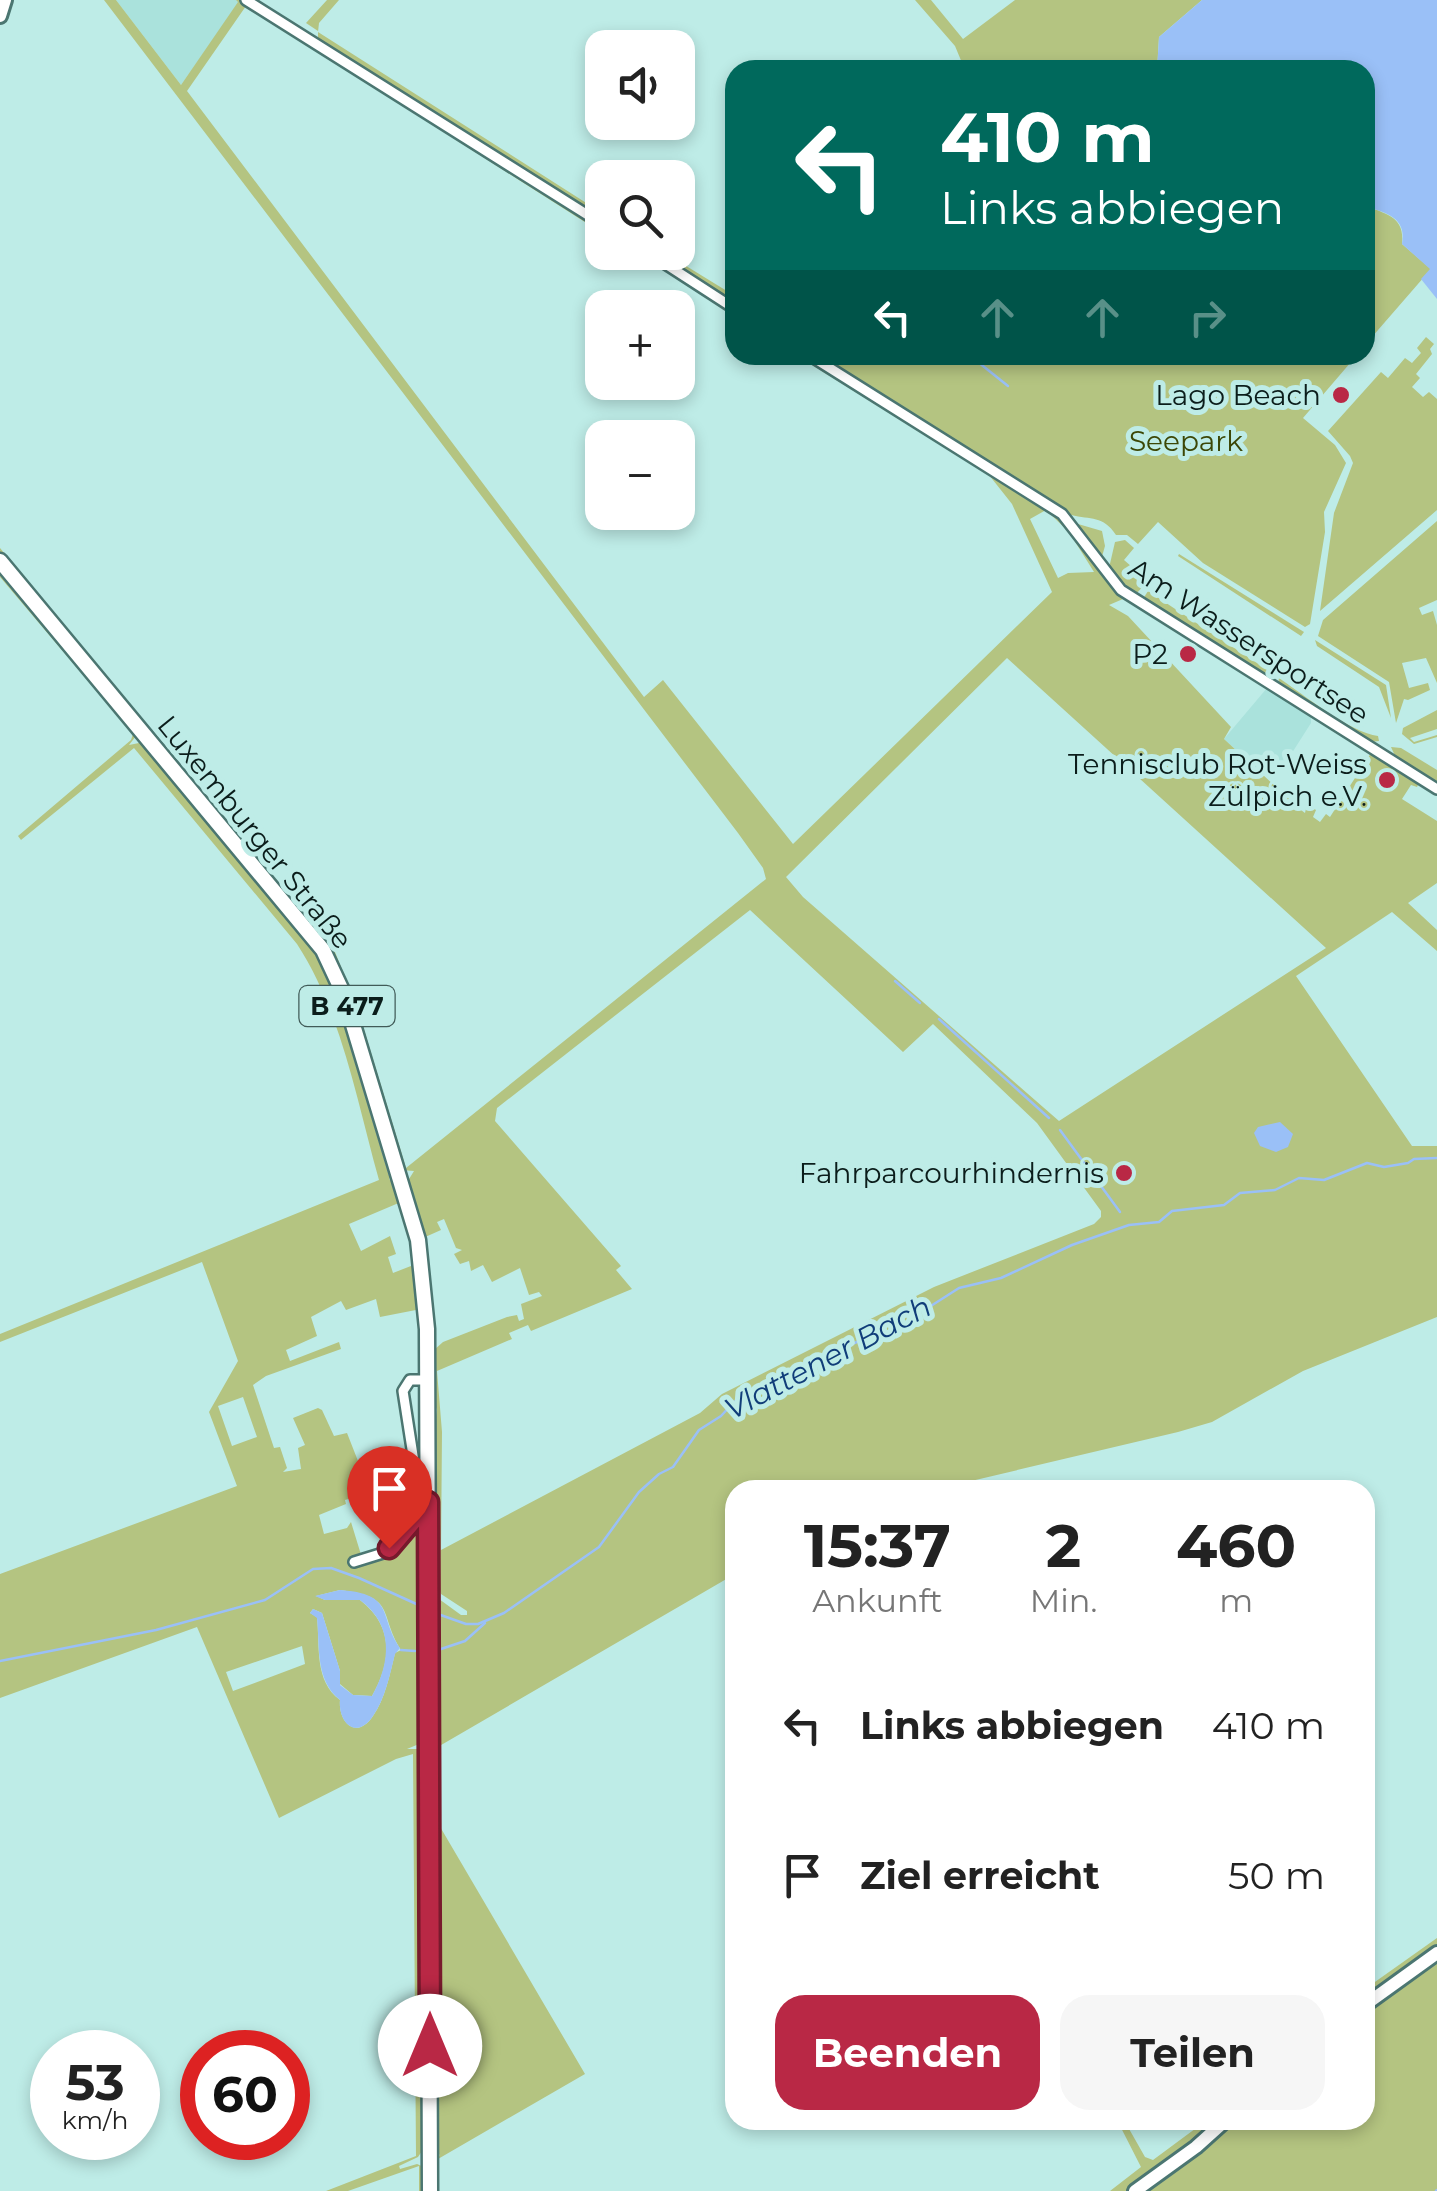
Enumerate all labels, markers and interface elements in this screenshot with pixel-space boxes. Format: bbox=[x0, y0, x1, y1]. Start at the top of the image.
map controls bbox=[585, 30, 695, 530]
button: sound bbox=[585, 30, 695, 140]
text: 410 m bbox=[940, 94, 1155, 180]
icon: left bbox=[775, 100, 905, 230]
button: search bbox=[585, 160, 695, 270]
text: Links abbiegen bbox=[940, 180, 1284, 235]
button: + bbox=[585, 290, 695, 400]
icon: left bbox=[865, 290, 920, 345]
icon: ahead bbox=[970, 290, 1025, 345]
icon: ahead bbox=[1075, 290, 1130, 345]
icon: right bbox=[1180, 290, 1235, 345]
place label: Lago Beach bbox=[1155, 378, 1321, 412]
marker: Lago Beach bbox=[1330, 384, 1352, 406]
button: − bbox=[585, 420, 695, 530]
park label: Seepark bbox=[1129, 424, 1243, 458]
street label: Am Wassersportsee bbox=[1123, 551, 1375, 731]
place label: P2 bbox=[1132, 637, 1168, 671]
marker: P2 bbox=[1177, 643, 1199, 665]
street label: Luxemburger Straße bbox=[150, 708, 360, 956]
place label: Tennisclub Rot-Weiss Zülpich e.V. bbox=[1068, 747, 1367, 813]
marker: Tennisclub Rot-Weiss Zülpich e.V. bbox=[1376, 769, 1398, 791]
road number: B 477 bbox=[300, 986, 394, 1026]
place label: Fahrparcourhindernis bbox=[799, 1156, 1104, 1190]
marker: Fahrparcourhindernis bbox=[1113, 1162, 1135, 1184]
water label: Vlattener Bach bbox=[718, 1288, 937, 1428]
pin bbox=[347, 1446, 432, 1549]
icon: arrive bbox=[362, 1461, 417, 1516]
text: 15:37 bbox=[804, 1509, 951, 1582]
text: 2 bbox=[1046, 1509, 1081, 1582]
text: 460 bbox=[1176, 1509, 1296, 1582]
text: Ankunft bbox=[812, 1581, 943, 1620]
text: Min. bbox=[1030, 1581, 1097, 1620]
text: m bbox=[1219, 1581, 1253, 1620]
icon: left bbox=[775, 1698, 830, 1753]
text: Links abbiegen bbox=[860, 1702, 1164, 1749]
text: 410 m bbox=[1212, 1702, 1325, 1749]
icon: arrive bbox=[775, 1848, 830, 1903]
text: Ziel erreicht bbox=[860, 1852, 1100, 1899]
text: 50 m bbox=[1228, 1852, 1325, 1899]
position arrow bbox=[378, 1994, 482, 2098]
button: Beenden bbox=[775, 1995, 1040, 2110]
button: Teilen bbox=[1060, 1995, 1325, 2110]
speed limit sign: 60 bbox=[180, 2030, 310, 2160]
text: 53 bbox=[65, 2052, 125, 2113]
text: km/h bbox=[62, 2105, 128, 2135]

